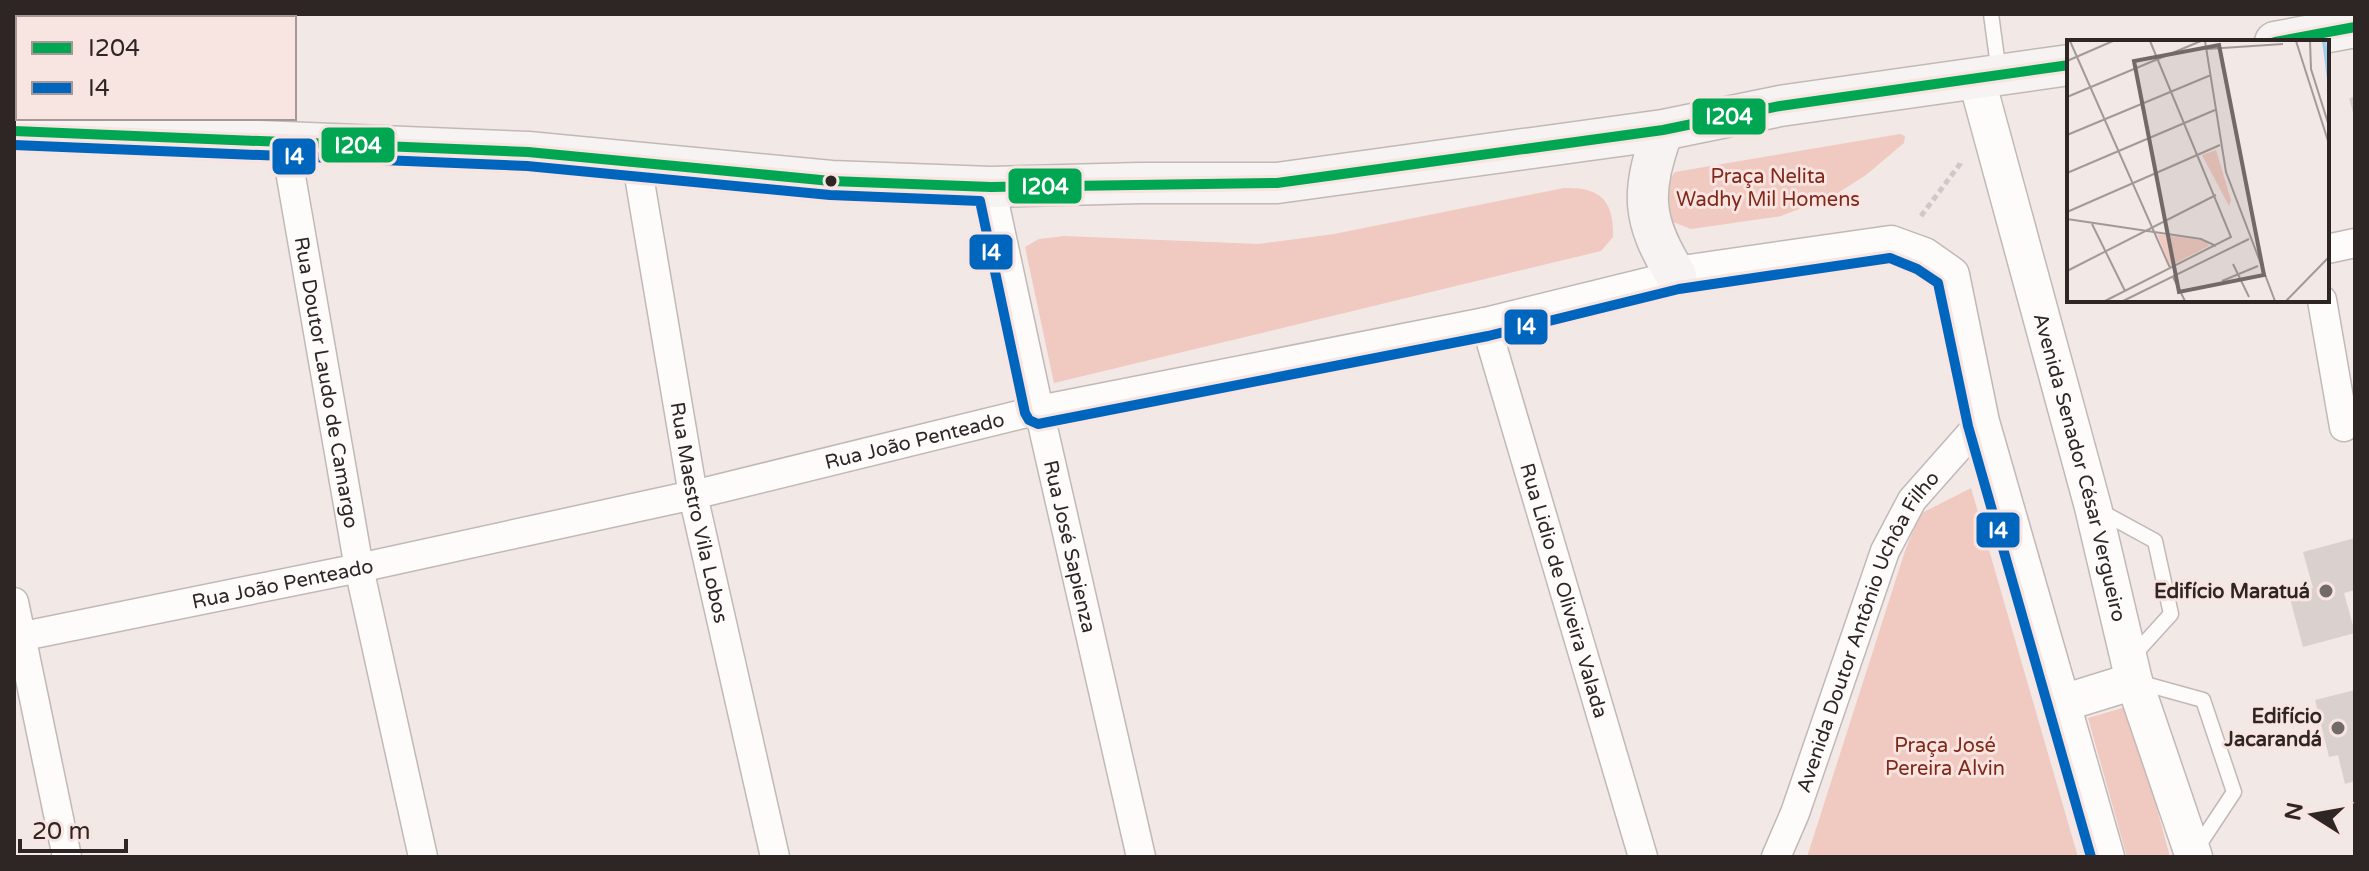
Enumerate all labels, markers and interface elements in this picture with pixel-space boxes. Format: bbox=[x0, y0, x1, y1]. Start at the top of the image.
legend bbox=[16, 16, 296, 120]
text: I204 bbox=[88, 34, 140, 63]
inset map bbox=[2067, 40, 2329, 302]
text: I4 bbox=[88, 74, 110, 103]
line badge: I204 bbox=[1691, 97, 1767, 136]
text: I204 bbox=[1705, 104, 1753, 130]
line badge: I204 bbox=[320, 126, 396, 164]
text: I204 bbox=[334, 133, 382, 159]
line badge: I4 bbox=[271, 137, 317, 176]
text: I4 bbox=[284, 144, 304, 170]
park label: Praça Nelita Wadhy Mil Homens bbox=[1676, 165, 1860, 212]
line badge: I204 bbox=[1007, 167, 1083, 205]
unlabelled marker bbox=[823, 173, 839, 189]
text: I204 bbox=[1021, 174, 1069, 200]
line badge: I4 bbox=[968, 233, 1014, 271]
street label: Rua Doutor Laudo de Camargo bbox=[289, 235, 363, 530]
text: I4 bbox=[981, 240, 1001, 266]
line badge: I4 bbox=[1503, 308, 1549, 346]
street label: Avenida Senador César Vergueiro bbox=[2028, 311, 2131, 624]
text: I4 bbox=[1516, 314, 1536, 340]
street label: Rua Maestro Vila Lobos bbox=[664, 400, 733, 625]
street label: Rua João Penteado bbox=[822, 408, 1007, 475]
street label: Rua José Sapienza bbox=[1038, 458, 1100, 635]
street label: Rua Lidio de Oliveira Valada bbox=[1514, 461, 1612, 721]
street label: Avenida Doutor Antônio Uchôa Filho bbox=[1792, 466, 1945, 796]
line badge: I4 bbox=[1975, 511, 2021, 549]
text: I4 bbox=[1988, 518, 2008, 544]
street label: Rua João Penteado bbox=[190, 554, 376, 615]
place label: Edifício Maratuá bbox=[2154, 580, 2310, 604]
marker: Edifício Maratuá bbox=[2317, 582, 2335, 600]
place label: Edifício Jacarandá bbox=[2224, 705, 2322, 752]
marker: Edifício Jacarandá bbox=[2329, 719, 2347, 737]
park label: Praça José Pereira Alvin bbox=[1885, 734, 2005, 781]
north arrow bbox=[2273, 775, 2353, 855]
text: N bbox=[2280, 800, 2309, 823]
scale bar bbox=[20, 803, 126, 853]
text: 20 m bbox=[32, 817, 90, 846]

